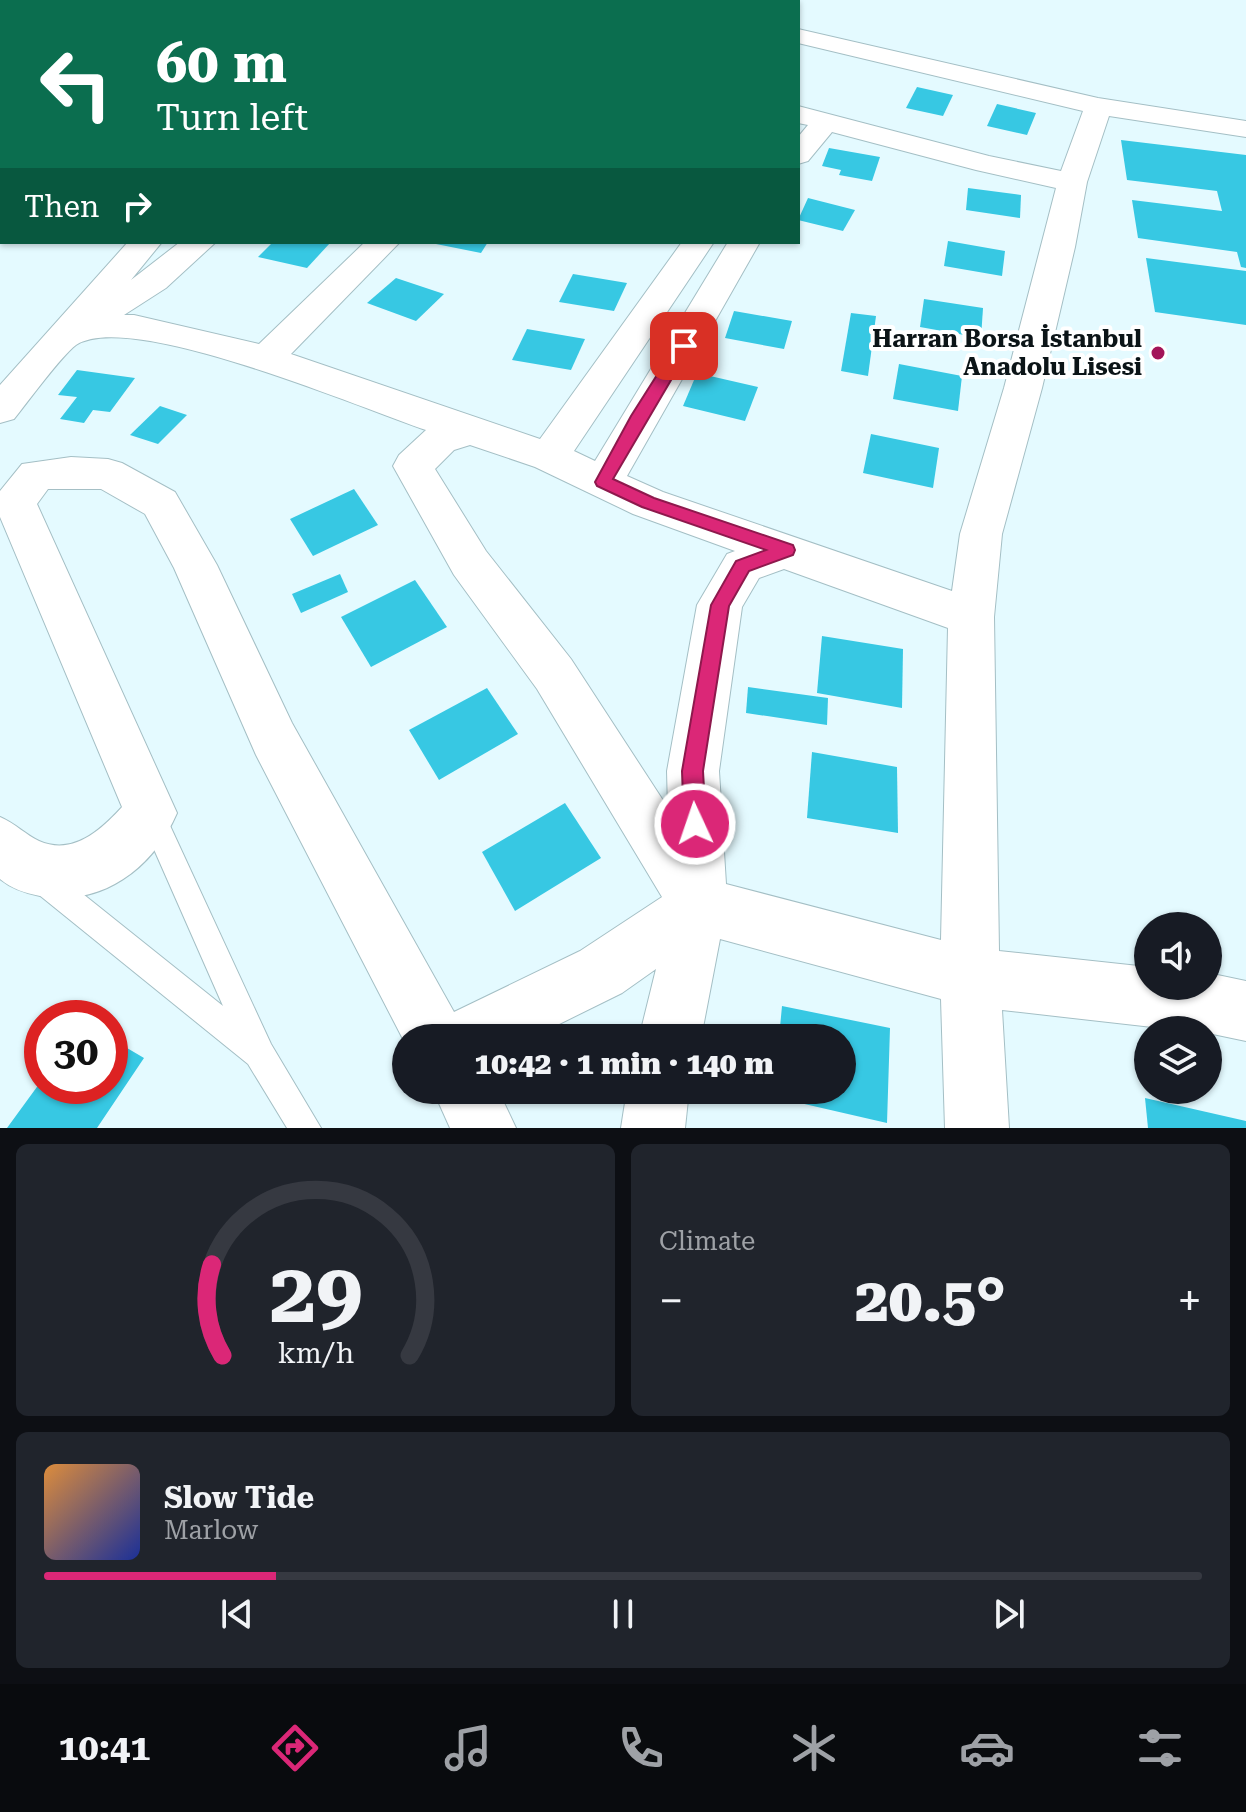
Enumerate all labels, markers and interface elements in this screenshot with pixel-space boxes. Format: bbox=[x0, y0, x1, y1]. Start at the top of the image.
text: 60 m bbox=[156, 30, 287, 96]
icon: left bbox=[24, 32, 128, 136]
text: Turn left bbox=[156, 97, 308, 139]
icon: right bbox=[115, 184, 159, 228]
text: Then bbox=[24, 189, 99, 224]
pin bbox=[650, 312, 718, 380]
icon: arrive bbox=[662, 324, 706, 368]
place label: Harran Borsa İstanbul Anadolu Lisesi bbox=[872, 324, 1142, 381]
marker: Harran Borsa İstanbul Anadolu Lisesi bbox=[1149, 344, 1167, 362]
position arrow bbox=[653, 782, 737, 866]
map controls bbox=[1134, 912, 1222, 1104]
button: sound bbox=[1134, 912, 1222, 1000]
speed limit sign: 30 bbox=[24, 1000, 128, 1104]
button: layers bbox=[1134, 1016, 1222, 1104]
text: 10:42 · 1 min · 140 m bbox=[474, 1046, 774, 1081]
text: Climate bbox=[659, 1226, 755, 1256]
text: 29 bbox=[269, 1245, 362, 1342]
text: 20.5° bbox=[855, 1265, 1006, 1336]
text: − bbox=[659, 1275, 684, 1327]
text: + bbox=[1177, 1275, 1202, 1327]
text: km/h bbox=[277, 1336, 354, 1370]
text: Slow Tide bbox=[164, 1480, 314, 1515]
text: Marlow bbox=[164, 1515, 258, 1545]
icon: previous bbox=[215, 1592, 259, 1636]
icon: pause bbox=[601, 1592, 645, 1636]
icon: next bbox=[987, 1592, 1031, 1636]
icon: directions bbox=[267, 1720, 323, 1776]
icon: music bbox=[440, 1720, 496, 1776]
icon: phone bbox=[613, 1720, 669, 1776]
icon: climate bbox=[786, 1720, 842, 1776]
icon: car bbox=[959, 1720, 1015, 1776]
icon: filters bbox=[1132, 1720, 1188, 1776]
text: 10:41 bbox=[58, 1727, 150, 1769]

